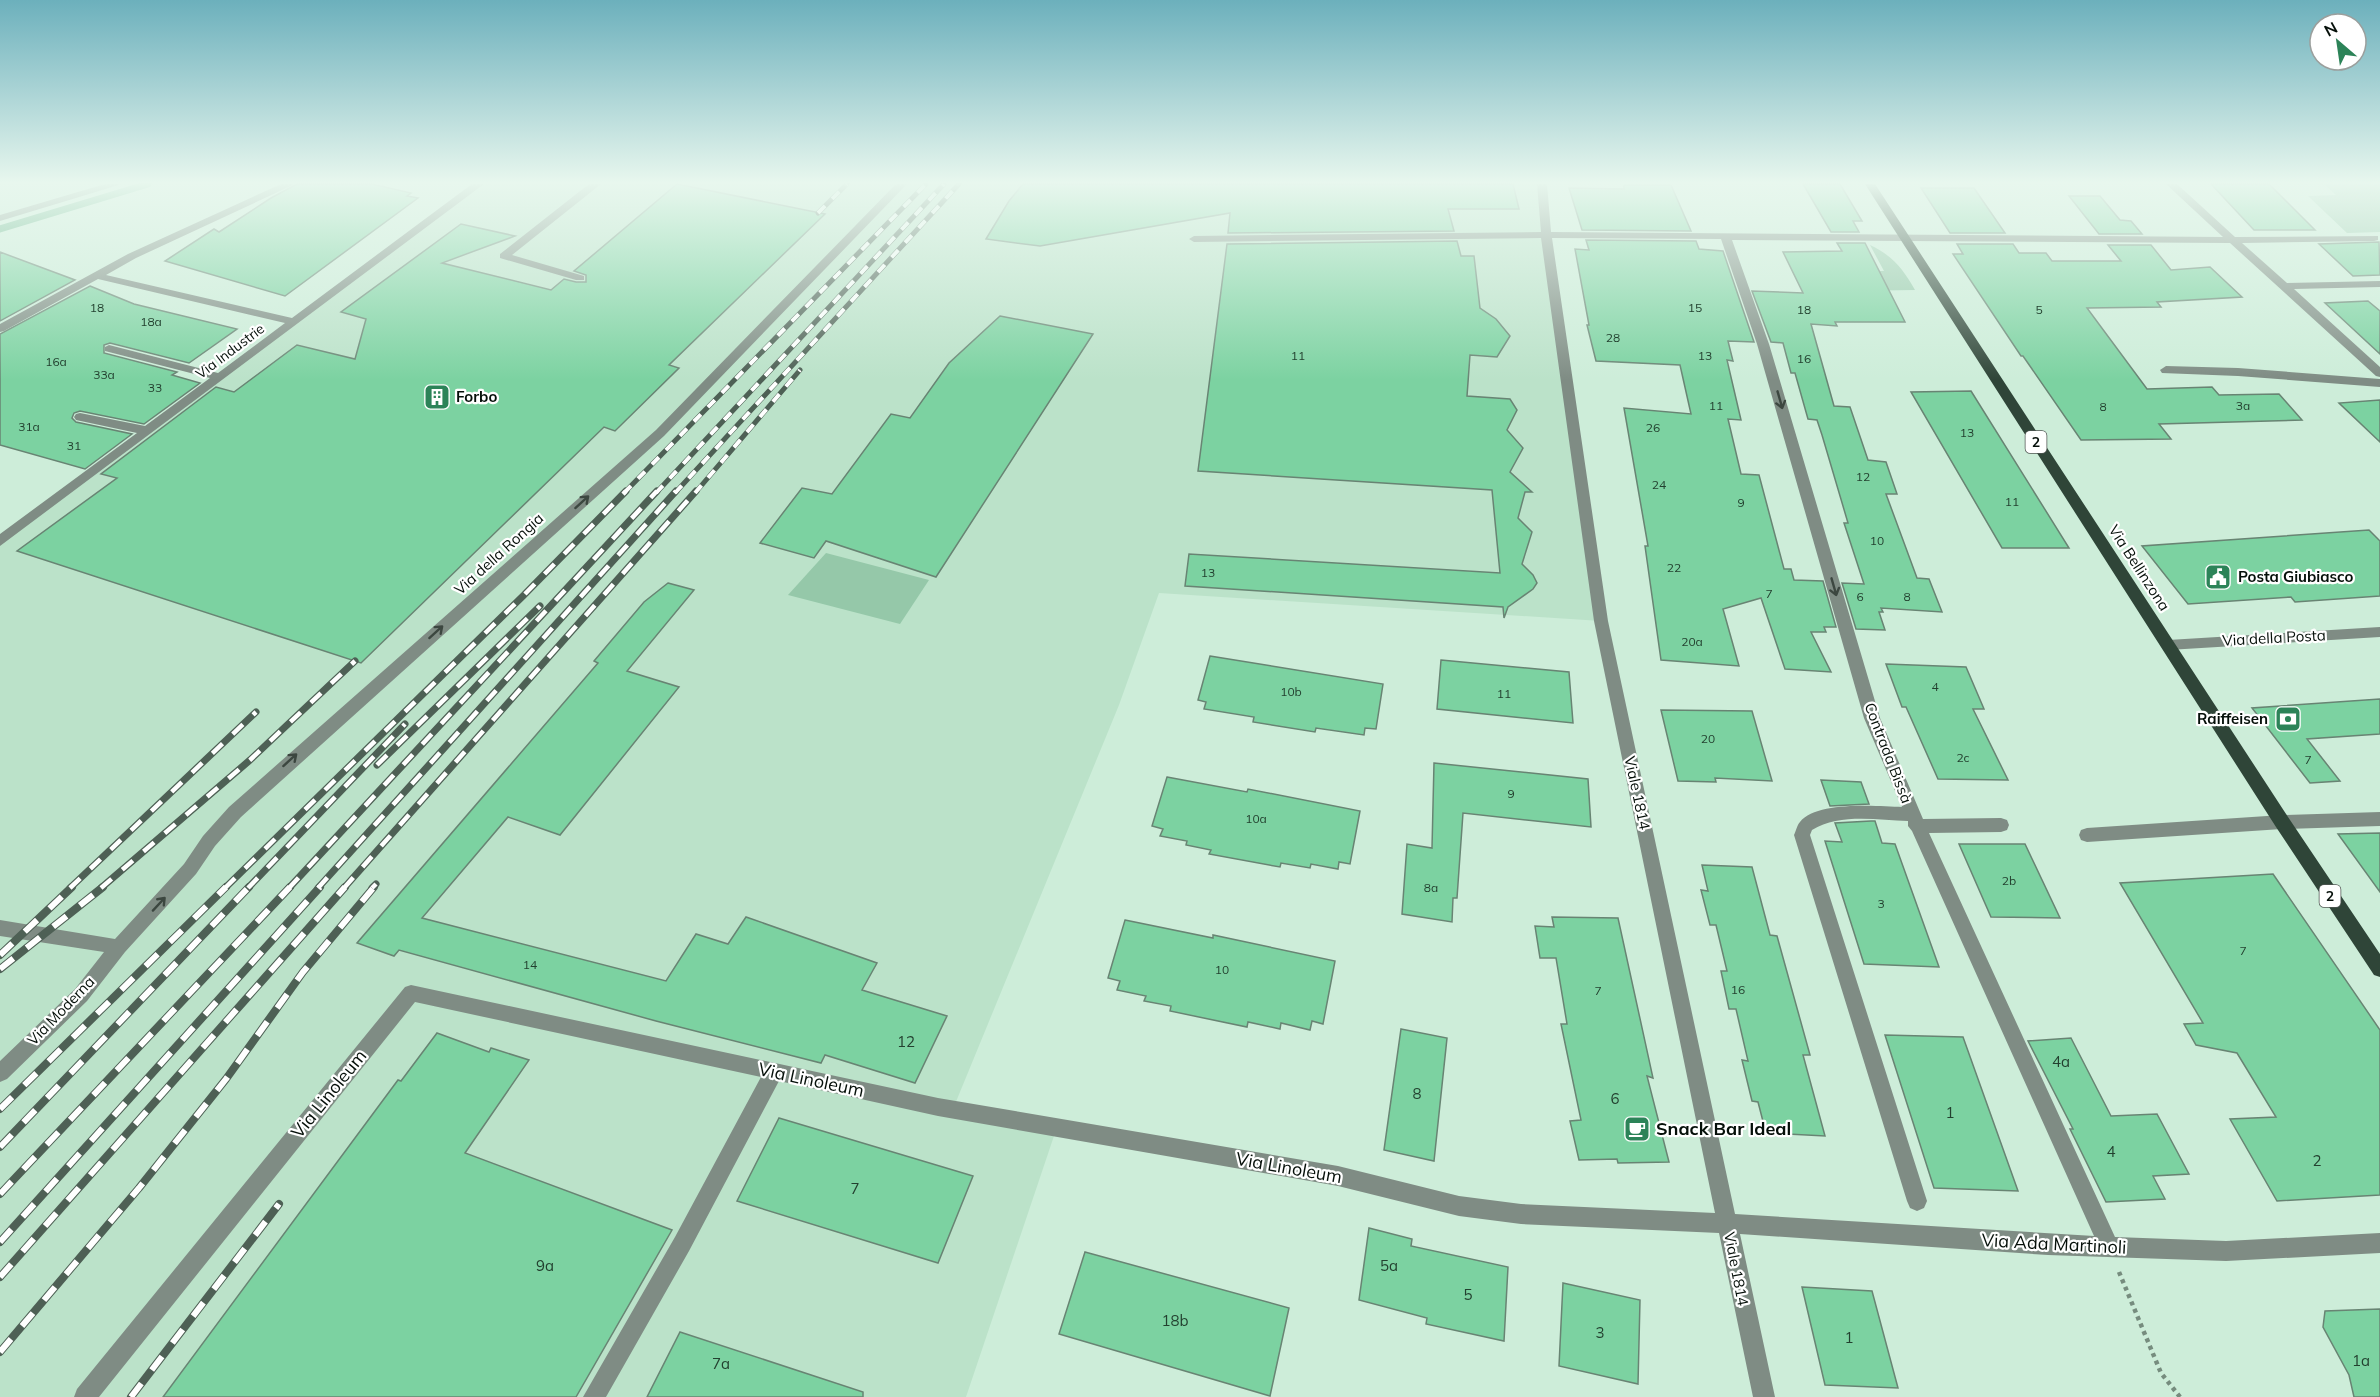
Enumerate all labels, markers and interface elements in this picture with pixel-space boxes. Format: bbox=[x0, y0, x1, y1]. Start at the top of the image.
north arrow bbox=[2308, 12, 2368, 72]
text: N bbox=[2321, 17, 2341, 41]
house number: 18 bbox=[90, 300, 104, 315]
house number: 15 bbox=[1688, 300, 1702, 315]
house number: 18 bbox=[1797, 302, 1811, 317]
house number: 5 bbox=[2035, 302, 2043, 317]
house number: 18a bbox=[140, 314, 162, 329]
street label: Via Industrie bbox=[192, 319, 268, 383]
house number: 28 bbox=[1606, 330, 1620, 345]
house number: 11 bbox=[1291, 348, 1305, 363]
house number: 13 bbox=[1698, 348, 1712, 363]
house number: 16 bbox=[1797, 351, 1811, 366]
house number: 16a bbox=[45, 354, 67, 369]
house number: 33a bbox=[93, 367, 115, 382]
house number: 33 bbox=[148, 380, 162, 395]
building icon: Forbo bbox=[422, 382, 452, 412]
place label: Forbo bbox=[456, 387, 497, 406]
one-way arrow bbox=[1774, 390, 1786, 409]
house number: 11 bbox=[1709, 398, 1723, 413]
house number: 3a bbox=[2236, 398, 2250, 413]
house number: 8 bbox=[2099, 399, 2107, 414]
house number: 31a bbox=[18, 419, 40, 434]
house number: 26 bbox=[1646, 420, 1660, 435]
house number: 13 bbox=[1960, 425, 1974, 440]
road number: 2 bbox=[2026, 431, 2046, 453]
house number: 31 bbox=[67, 438, 81, 453]
house number: 12 bbox=[1856, 469, 1870, 484]
house number: 24 bbox=[1652, 477, 1666, 492]
house number: 11 bbox=[2005, 494, 2019, 509]
one-way arrow bbox=[574, 495, 589, 509]
house number: 9 bbox=[1737, 495, 1745, 510]
street label: Via della Rongia bbox=[450, 509, 547, 599]
street label: Via Bellinzona bbox=[2105, 521, 2174, 614]
house number: 10 bbox=[1870, 533, 1884, 548]
house number: 22 bbox=[1667, 560, 1681, 575]
public building icon: Posta Giubiasco bbox=[2203, 562, 2233, 592]
house number: 13 bbox=[1201, 565, 1215, 580]
place label: Posta Giubiasco bbox=[2238, 567, 2353, 586]
one-way arrow bbox=[1829, 577, 1840, 596]
house number: 7 bbox=[1765, 586, 1773, 601]
house number: 6 bbox=[1856, 589, 1864, 604]
house number: 8 bbox=[1903, 589, 1911, 604]
one-way arrow bbox=[429, 625, 444, 639]
street label: Via della Posta bbox=[2222, 625, 2326, 650]
house number: 20a bbox=[1681, 634, 1703, 649]
house number: 4 bbox=[1931, 679, 1939, 694]
house number: 10b bbox=[1280, 684, 1302, 699]
house number: 11 bbox=[1497, 686, 1511, 701]
street label: Contrada Bissà bbox=[1861, 700, 1916, 806]
bank icon: Raiffeisen bbox=[2273, 704, 2303, 734]
place label: Raiffeisen bbox=[2197, 709, 2268, 728]
house number: 20 bbox=[1701, 731, 1715, 746]
house number: 2c bbox=[1956, 750, 1970, 765]
house number: 7 bbox=[2304, 752, 2312, 767]
one-way arrow bbox=[282, 753, 297, 767]
street label: Viale 1814 bbox=[1620, 754, 1655, 831]
house number: 9 bbox=[1507, 786, 1515, 801]
house number: 10a bbox=[1245, 811, 1267, 826]
house number: 2b bbox=[2002, 873, 2016, 888]
house number: 8a bbox=[1424, 880, 1438, 895]
road number: 2 bbox=[2320, 885, 2340, 907]
one-way arrow bbox=[152, 896, 166, 911]
house number: 3 bbox=[1877, 896, 1885, 911]
house number: 7 bbox=[2239, 943, 2247, 958]
house number: 14 bbox=[523, 957, 537, 972]
house number: 10 bbox=[1215, 962, 1229, 977]
street label: Via Moderna bbox=[23, 972, 98, 1049]
house number: 16 bbox=[1731, 982, 1745, 997]
house number: 7 bbox=[1594, 983, 1602, 998]
house number: 12 bbox=[897, 1032, 915, 1051]
street label: Via Linoleum bbox=[286, 1045, 371, 1143]
house number: 4a bbox=[2052, 1052, 2070, 1071]
street label: Via Linoleum bbox=[756, 1057, 866, 1102]
house number: 8 bbox=[1412, 1084, 1422, 1103]
house number: 6 bbox=[1610, 1089, 1620, 1108]
house number: 1 bbox=[1945, 1103, 1955, 1122]
cafe icon: Snack Bar Ideal bbox=[1622, 1114, 1652, 1144]
place label: Snack Bar Ideal bbox=[1656, 1117, 1791, 1140]
house number: 4 bbox=[2106, 1142, 2116, 1161]
street label: Via Linoleum bbox=[1234, 1147, 1344, 1188]
house number: 2 bbox=[2312, 1151, 2322, 1170]
house number: 7 bbox=[850, 1179, 860, 1198]
street label: Via Ada Martinoli bbox=[1981, 1228, 2127, 1259]
street label: Viale 1814 bbox=[1720, 1230, 1753, 1307]
house number: 9a bbox=[536, 1256, 554, 1275]
house number: 5a bbox=[1380, 1256, 1398, 1275]
house number: 5 bbox=[1463, 1285, 1473, 1304]
house number: 18b bbox=[1161, 1311, 1189, 1330]
house number: 3 bbox=[1595, 1323, 1605, 1342]
house number: 1 bbox=[1844, 1328, 1854, 1347]
house number: 1a bbox=[2352, 1351, 2370, 1370]
house number: 7a bbox=[712, 1354, 730, 1373]

